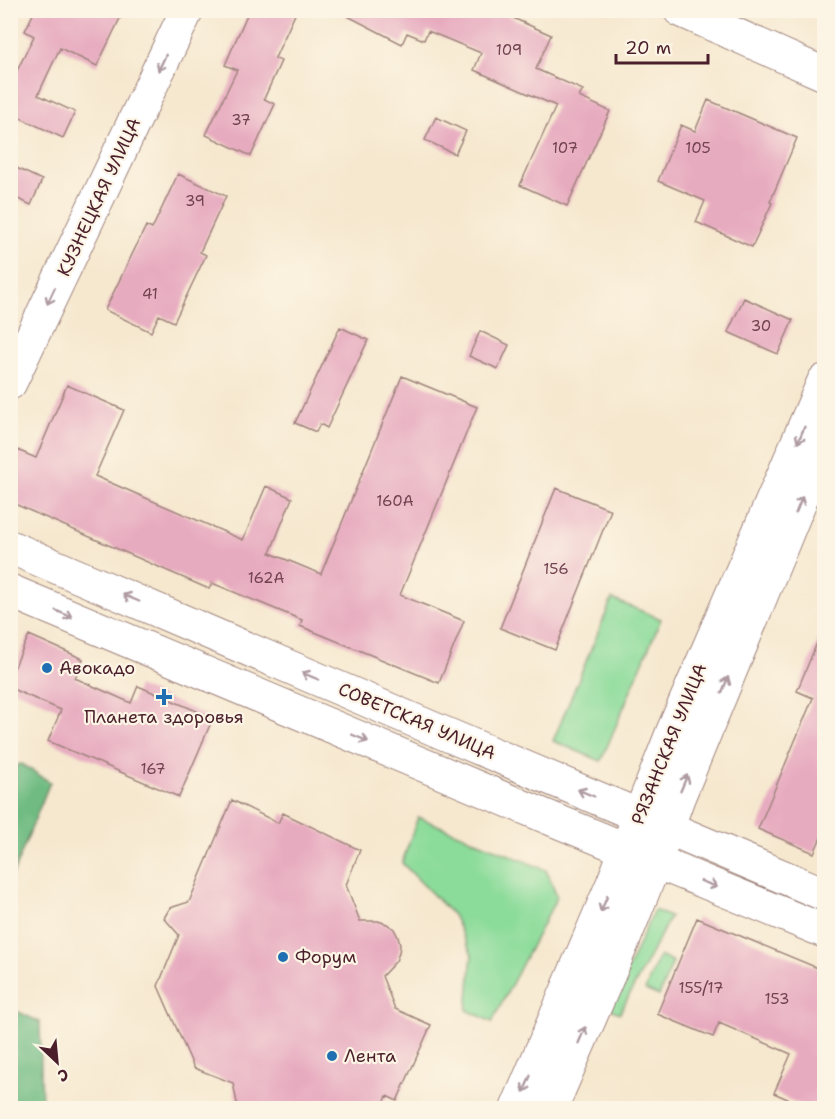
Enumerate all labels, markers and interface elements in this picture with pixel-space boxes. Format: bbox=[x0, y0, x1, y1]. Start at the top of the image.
scale bar bbox=[616, 27, 708, 65]
text: 20 m bbox=[625, 36, 671, 60]
house number: 109 bbox=[496, 40, 522, 60]
one-way arrow bbox=[156, 54, 168, 72]
house number: 37 bbox=[231, 110, 251, 130]
street label: КУЗНЕЦКАЯ УЛИЦА bbox=[52, 114, 146, 280]
house number: 107 bbox=[552, 138, 578, 158]
house number: 105 bbox=[685, 138, 711, 158]
house number: 39 bbox=[185, 191, 205, 211]
house number: 41 bbox=[142, 284, 158, 304]
one-way arrow bbox=[45, 287, 57, 305]
house number: 30 bbox=[751, 316, 771, 336]
one-way arrow bbox=[795, 425, 806, 444]
house number: 160А bbox=[376, 491, 414, 511]
one-way arrow bbox=[794, 496, 805, 515]
house number: 156 bbox=[543, 559, 569, 579]
house number: 162А bbox=[248, 568, 284, 588]
one-way arrow bbox=[122, 592, 140, 604]
one-way arrow bbox=[55, 609, 73, 620]
place label: Авокадо bbox=[59, 656, 135, 680]
street label: РЯЗАНСКАЯ УЛИЦА bbox=[626, 660, 712, 828]
marker: Авокадо bbox=[40, 661, 54, 675]
one-way arrow bbox=[301, 669, 319, 680]
street label: СОВЕТСКАЯ УЛИЦА bbox=[335, 677, 499, 765]
one-way arrow bbox=[720, 677, 731, 695]
marker: Планета здоровья bbox=[157, 690, 171, 704]
place label: Планета здоровья bbox=[84, 705, 244, 729]
one-way arrow bbox=[351, 734, 369, 745]
house number: 167 bbox=[140, 759, 166, 779]
one-way arrow bbox=[679, 775, 690, 793]
one-way arrow bbox=[577, 787, 595, 798]
one-way arrow bbox=[700, 879, 718, 890]
one-way arrow bbox=[598, 895, 609, 913]
place label: Форум bbox=[295, 945, 356, 969]
marker: Форум bbox=[276, 950, 290, 964]
house number: 155/17 bbox=[679, 978, 723, 998]
house number: 153 bbox=[764, 989, 790, 1009]
one-way arrow bbox=[577, 1027, 588, 1045]
north arrow bbox=[27, 1032, 87, 1092]
place label: Лента bbox=[344, 1044, 396, 1068]
marker: Лента bbox=[325, 1049, 339, 1063]
text: С bbox=[54, 1063, 72, 1087]
one-way arrow bbox=[521, 1074, 532, 1092]

